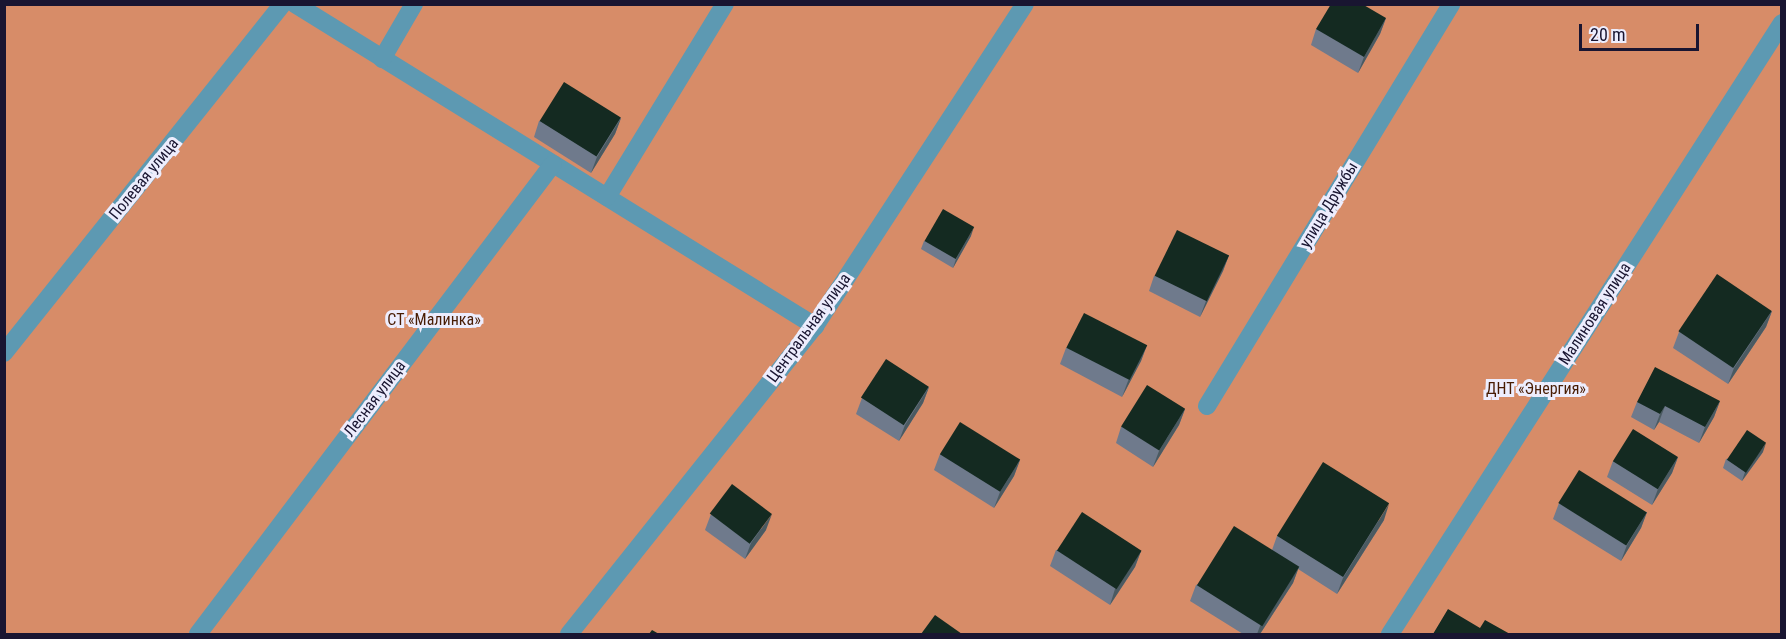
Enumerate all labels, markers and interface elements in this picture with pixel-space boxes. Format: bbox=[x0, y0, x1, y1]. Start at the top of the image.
scale bar bbox=[1582, 12, 1702, 50]
text: 20 m bbox=[1590, 24, 1625, 45]
street label: Полевая улица bbox=[105, 134, 183, 224]
street label: улица Дружбы bbox=[1296, 159, 1362, 251]
street label: Малиновая улица bbox=[1555, 259, 1635, 369]
street label: Центральная улица bbox=[763, 270, 855, 386]
park label: CТ «Малинка» bbox=[387, 310, 481, 330]
street label: Лесная улица bbox=[340, 357, 410, 441]
park label: ДНТ «Энергия» bbox=[1486, 379, 1586, 399]

